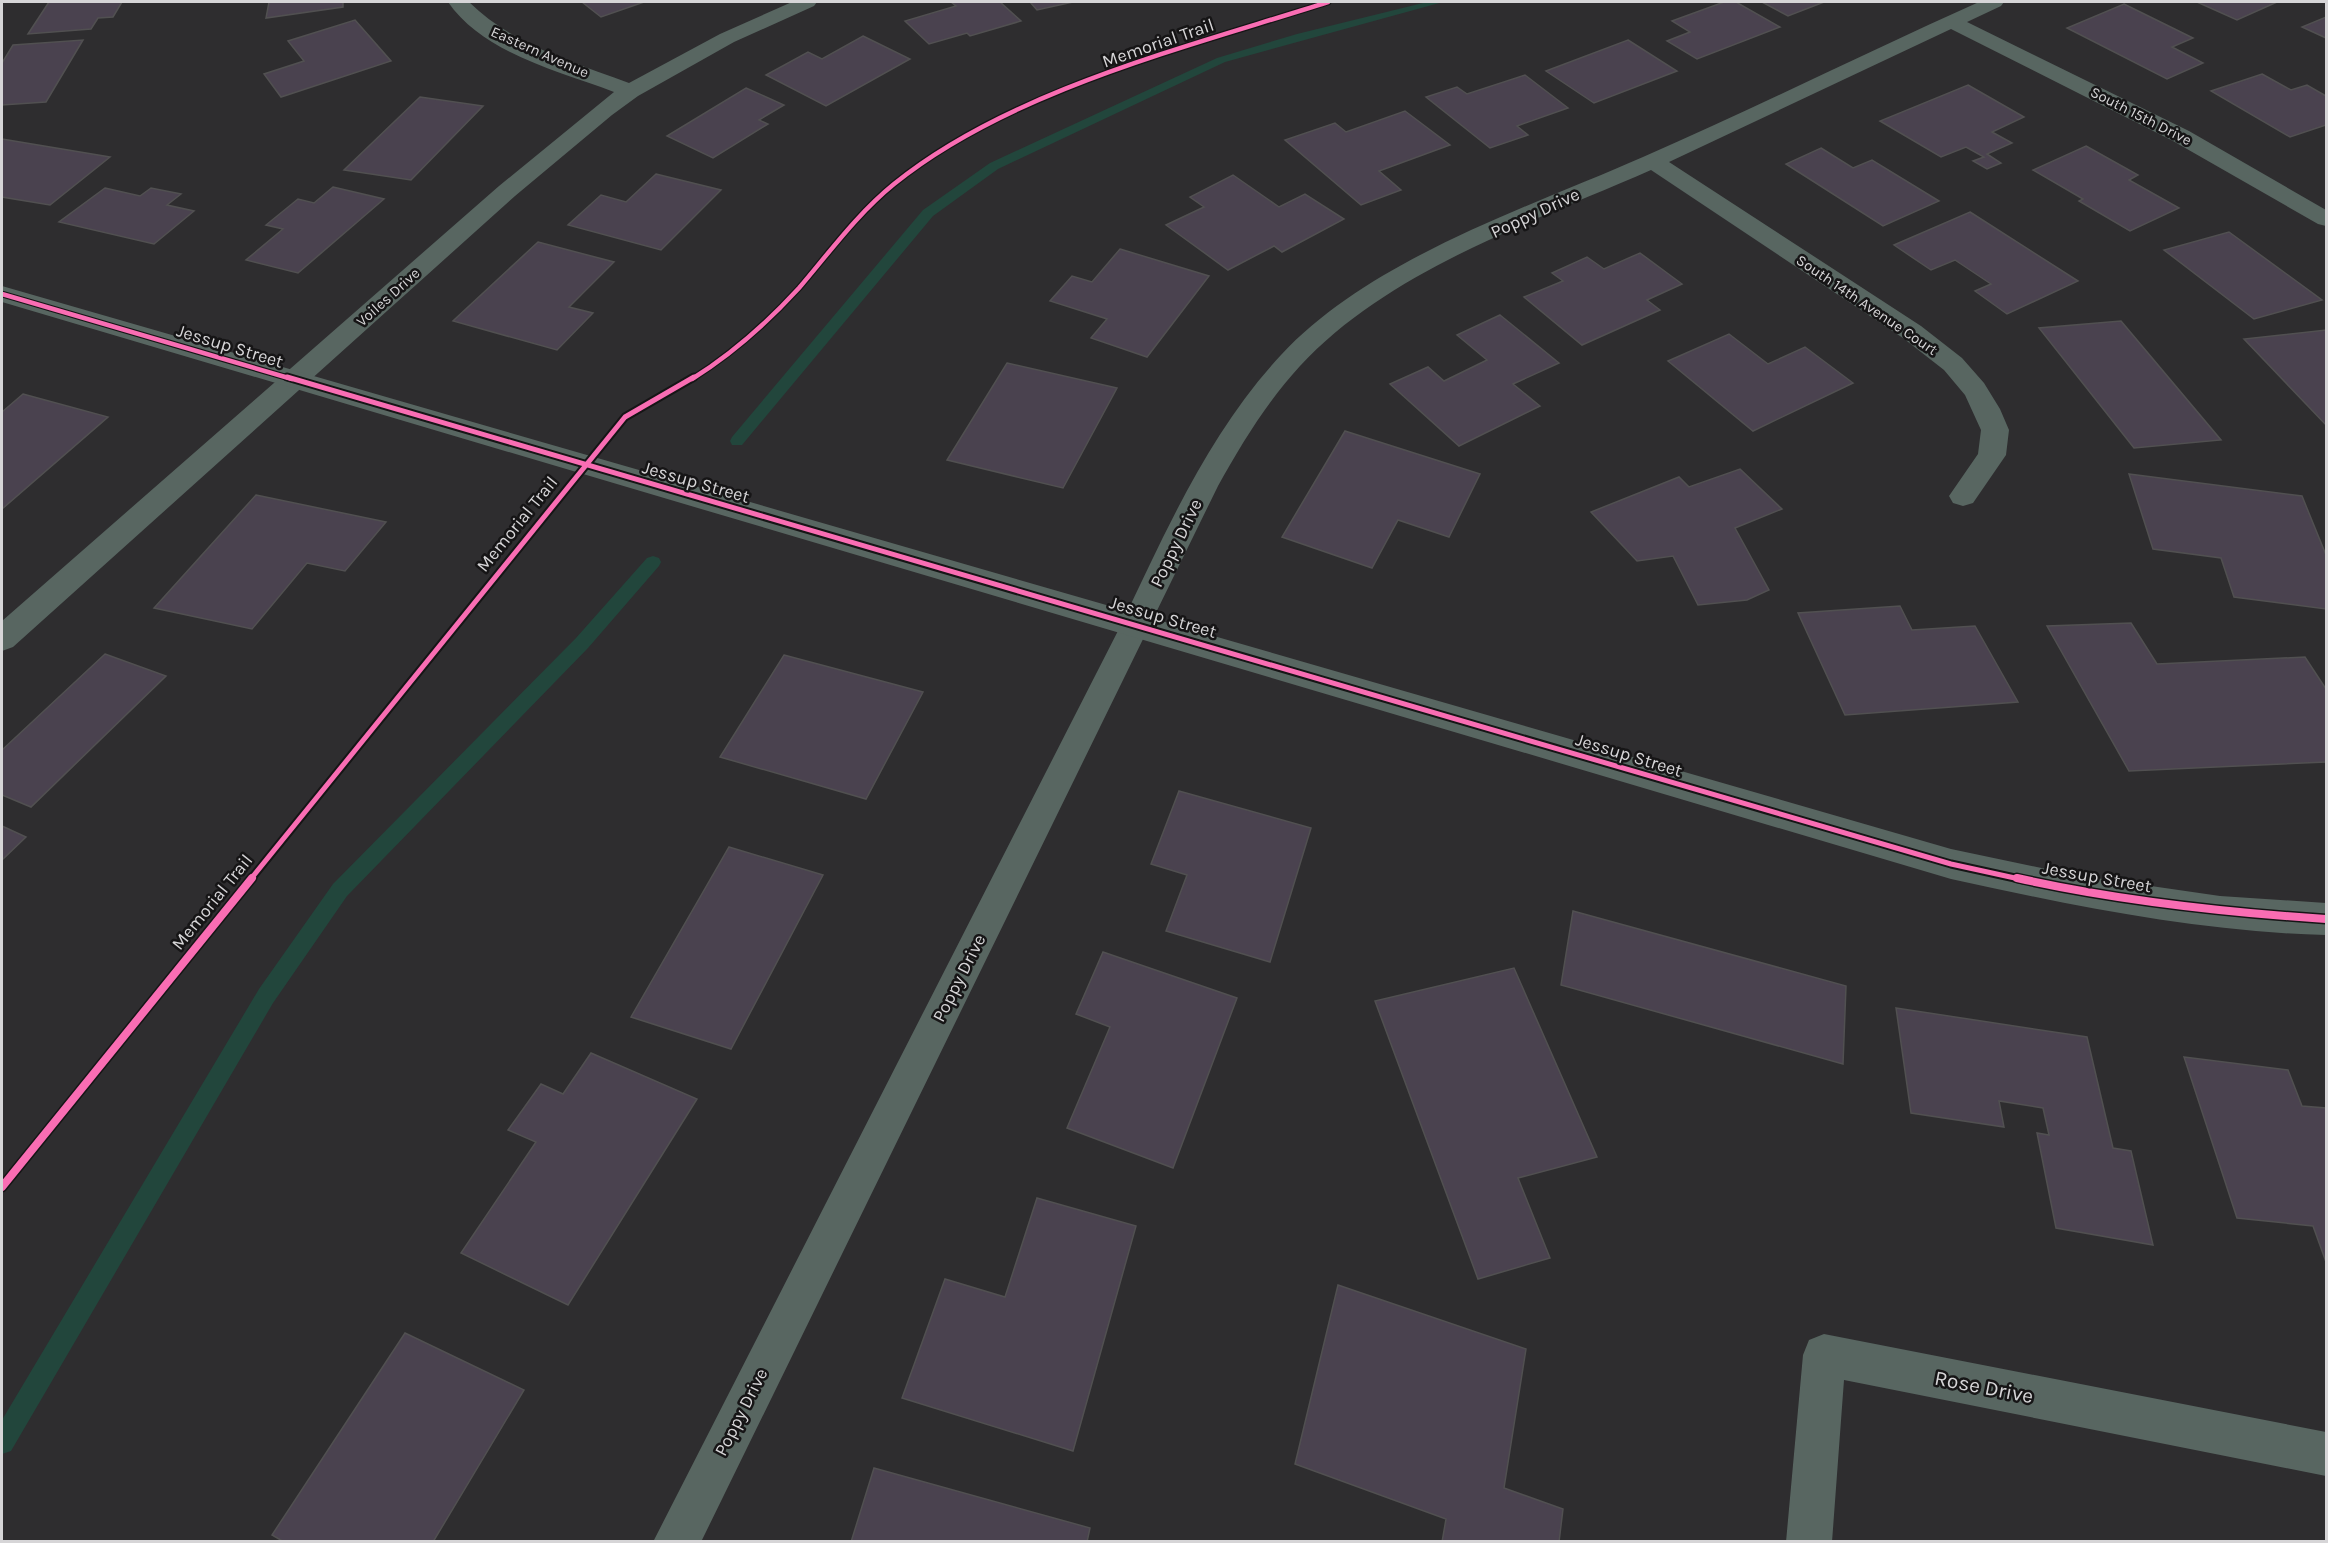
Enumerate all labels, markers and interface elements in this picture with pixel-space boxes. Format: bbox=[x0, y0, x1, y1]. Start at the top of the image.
street label: Memorial Trail bbox=[1099, 14, 1217, 72]
street label: Eastern Avenue bbox=[488, 22, 592, 82]
street label: South 15th Drive bbox=[2087, 83, 2195, 149]
street label: Poppy Drive bbox=[1487, 183, 1583, 243]
street label: South 14th Avenue Court bbox=[1793, 251, 1941, 359]
street label: Voiles Drive bbox=[353, 264, 423, 330]
street label: Jessup Street bbox=[174, 319, 286, 373]
street label: Jessup Street bbox=[640, 456, 752, 508]
street label: Memorial Trail bbox=[472, 472, 562, 576]
street label: Poppy Drive bbox=[1145, 495, 1207, 591]
street label: Jessup Street bbox=[1107, 591, 1219, 643]
street label: Jessup Street bbox=[1573, 728, 1685, 782]
street label: Memorial Trail bbox=[167, 850, 257, 954]
street label: Jessup Street bbox=[2041, 857, 2154, 897]
street label: Poppy Drive bbox=[928, 930, 990, 1026]
street label: Poppy Drive bbox=[710, 1364, 772, 1460]
street label: Rose Drive bbox=[1933, 1366, 2035, 1408]

